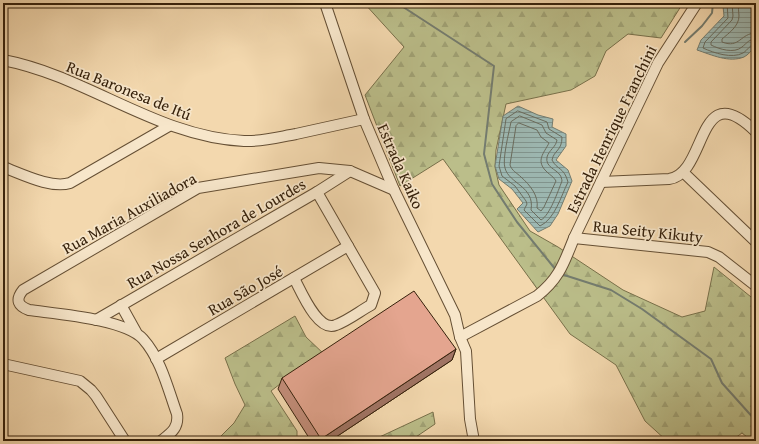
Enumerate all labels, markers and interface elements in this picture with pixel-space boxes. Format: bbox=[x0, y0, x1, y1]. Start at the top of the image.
street label: Estrada Henrique Franchini bbox=[560, 40, 662, 217]
street label: Rua Baronesa de Itú bbox=[63, 54, 195, 126]
street label: Estrada Kaiko bbox=[371, 119, 431, 213]
street label: Rua Maria Auxiliadora bbox=[58, 166, 201, 260]
street label: Rua Nossa Senhora de Lourdes bbox=[122, 172, 310, 294]
street label: Rua Seity Kikuty bbox=[592, 213, 704, 249]
street label: Rua São José bbox=[203, 259, 287, 321]

